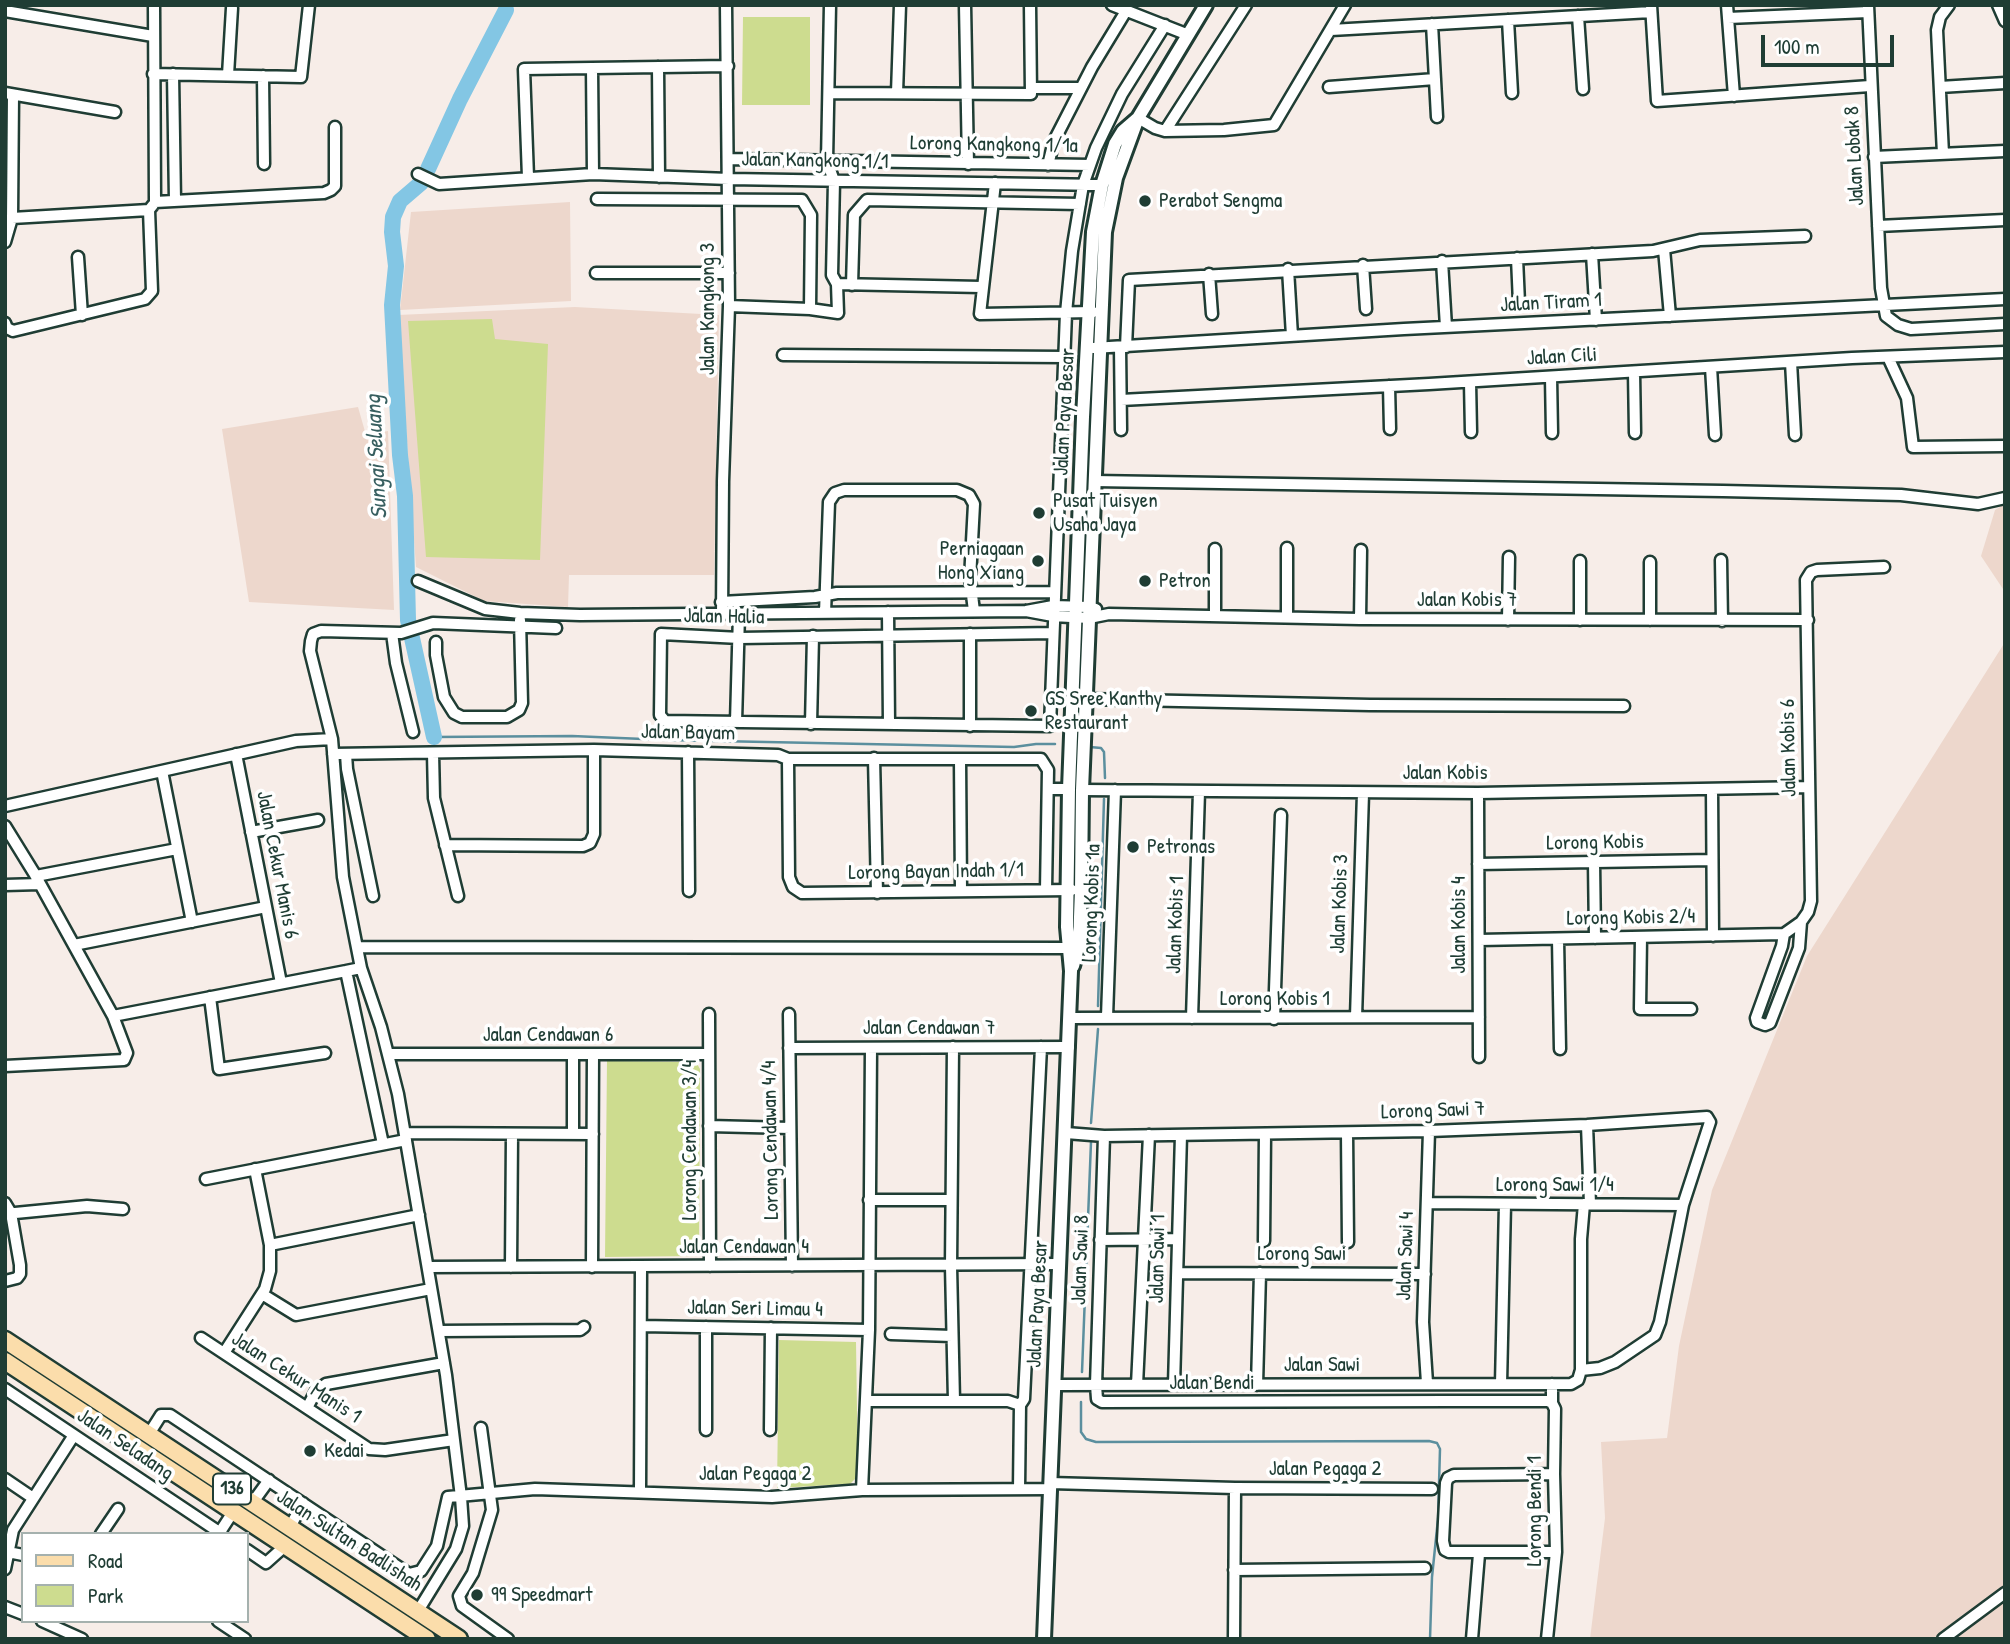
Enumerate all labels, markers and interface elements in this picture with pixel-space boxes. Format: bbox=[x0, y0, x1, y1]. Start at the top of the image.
scale bar bbox=[1765, 21, 1898, 65]
text: 100 m bbox=[1774, 32, 1820, 61]
street label: Jalan Lobak 8 bbox=[1840, 105, 1870, 207]
street label: Lorong Kangkong 1/1a bbox=[910, 131, 1078, 159]
street label: Jalan Kangkong 1/1 bbox=[741, 147, 889, 175]
place label: Perabot Sengma bbox=[1159, 188, 1282, 214]
marker: Perabot Sengma bbox=[1137, 193, 1153, 209]
street label: Jalan Kangkong 3 bbox=[695, 243, 721, 375]
street label: Jalan Tiram 1 bbox=[1500, 288, 1602, 318]
street label: Jalan Cili bbox=[1526, 343, 1598, 371]
street label: Jalan Paya Besar bbox=[1049, 348, 1081, 476]
water label: Sungai Seluang bbox=[360, 394, 394, 520]
place label: Pusat Tuisyen Usaha Jaya bbox=[1053, 488, 1158, 538]
marker: Pusat Tuisyen Usaha Jaya bbox=[1031, 505, 1047, 521]
place label: Perniagaan Hong Xiang bbox=[938, 536, 1024, 586]
marker: Perniagaan Hong Xiang bbox=[1030, 553, 1046, 569]
place label: Petron bbox=[1159, 568, 1211, 594]
marker: Petron bbox=[1137, 573, 1153, 589]
street label: Jalan Kobis 7 bbox=[1417, 587, 1517, 613]
street label: Jalan Halia bbox=[683, 604, 765, 630]
place label: GS Sree Kanthy Restaurant bbox=[1045, 686, 1162, 736]
street label: Jalan Kobis 6 bbox=[1776, 699, 1802, 797]
marker: GS Sree Kanthy Restaurant bbox=[1023, 703, 1039, 719]
street label: Jalan Bayam bbox=[641, 720, 735, 746]
street label: Jalan Kobis bbox=[1402, 760, 1488, 786]
street label: Jalan Cekur Manis 6 bbox=[250, 789, 304, 941]
street label: Lorong Kobis bbox=[1546, 830, 1644, 856]
place label: Petronas bbox=[1147, 834, 1215, 860]
marker: Petronas bbox=[1125, 839, 1141, 855]
street label: Lorong Kobis 1a bbox=[1077, 844, 1107, 962]
street label: Jalan Kobis 3 bbox=[1326, 854, 1354, 954]
street label: Lorong Bayan Indah 1/1 bbox=[848, 858, 1024, 886]
street label: Jalan Kobis 1 bbox=[1162, 876, 1190, 974]
street label: Jalan Kobis 4 bbox=[1446, 876, 1472, 974]
street label: Lorong Kobis 2/4 bbox=[1566, 904, 1696, 932]
street label: Lorong Kobis 1 bbox=[1220, 986, 1330, 1012]
street label: Jalan Cendawan 7 bbox=[863, 1015, 995, 1041]
street label: Jalan Cendawan 6 bbox=[483, 1022, 613, 1048]
street label: Lorong Cendawan 3/4 bbox=[677, 1060, 703, 1220]
street label: Lorong Cendawan 4/4 bbox=[757, 1060, 785, 1220]
street label: Lorong Sawi 7 bbox=[1381, 1097, 1485, 1125]
street label: Lorong Sawi 1/4 bbox=[1496, 1172, 1614, 1198]
street label: Jalan Sawi 4 bbox=[1392, 1211, 1420, 1301]
street label: Jalan Sawi 8 bbox=[1067, 1214, 1095, 1306]
street label: Jalan Sawi 1 bbox=[1145, 1214, 1171, 1304]
street label: Jalan Cendawan 4 bbox=[679, 1234, 809, 1260]
street label: Jalan Paya Besar bbox=[1022, 1240, 1054, 1368]
street label: Lorong Sawi bbox=[1258, 1241, 1346, 1267]
street label: Jalan Seri Limau 4 bbox=[687, 1295, 823, 1323]
street label: Jalan Cekur Manis 1 bbox=[226, 1327, 366, 1429]
street label: Jalan Sawi bbox=[1284, 1352, 1360, 1378]
street label: Jalan Bendi bbox=[1169, 1370, 1255, 1396]
street label: Jalan Seladang bbox=[72, 1403, 178, 1487]
place label: Kedai bbox=[324, 1438, 364, 1464]
marker: Kedai bbox=[302, 1443, 318, 1459]
street label: Jalan Pegaga 2 bbox=[1269, 1456, 1381, 1482]
street label: Lorong Bendi 1 bbox=[1522, 1456, 1548, 1566]
street label: Jalan Pegaga 2 bbox=[699, 1461, 811, 1487]
road number: 136 bbox=[213, 1474, 251, 1504]
street label: Jalan Sultan Badlishah bbox=[271, 1484, 427, 1598]
legend bbox=[21, 1532, 248, 1623]
text: Road bbox=[88, 1546, 122, 1575]
text: Park bbox=[88, 1581, 123, 1610]
place label: 99 Speedmart bbox=[491, 1582, 593, 1608]
marker: 99 Speedmart bbox=[469, 1587, 485, 1603]

